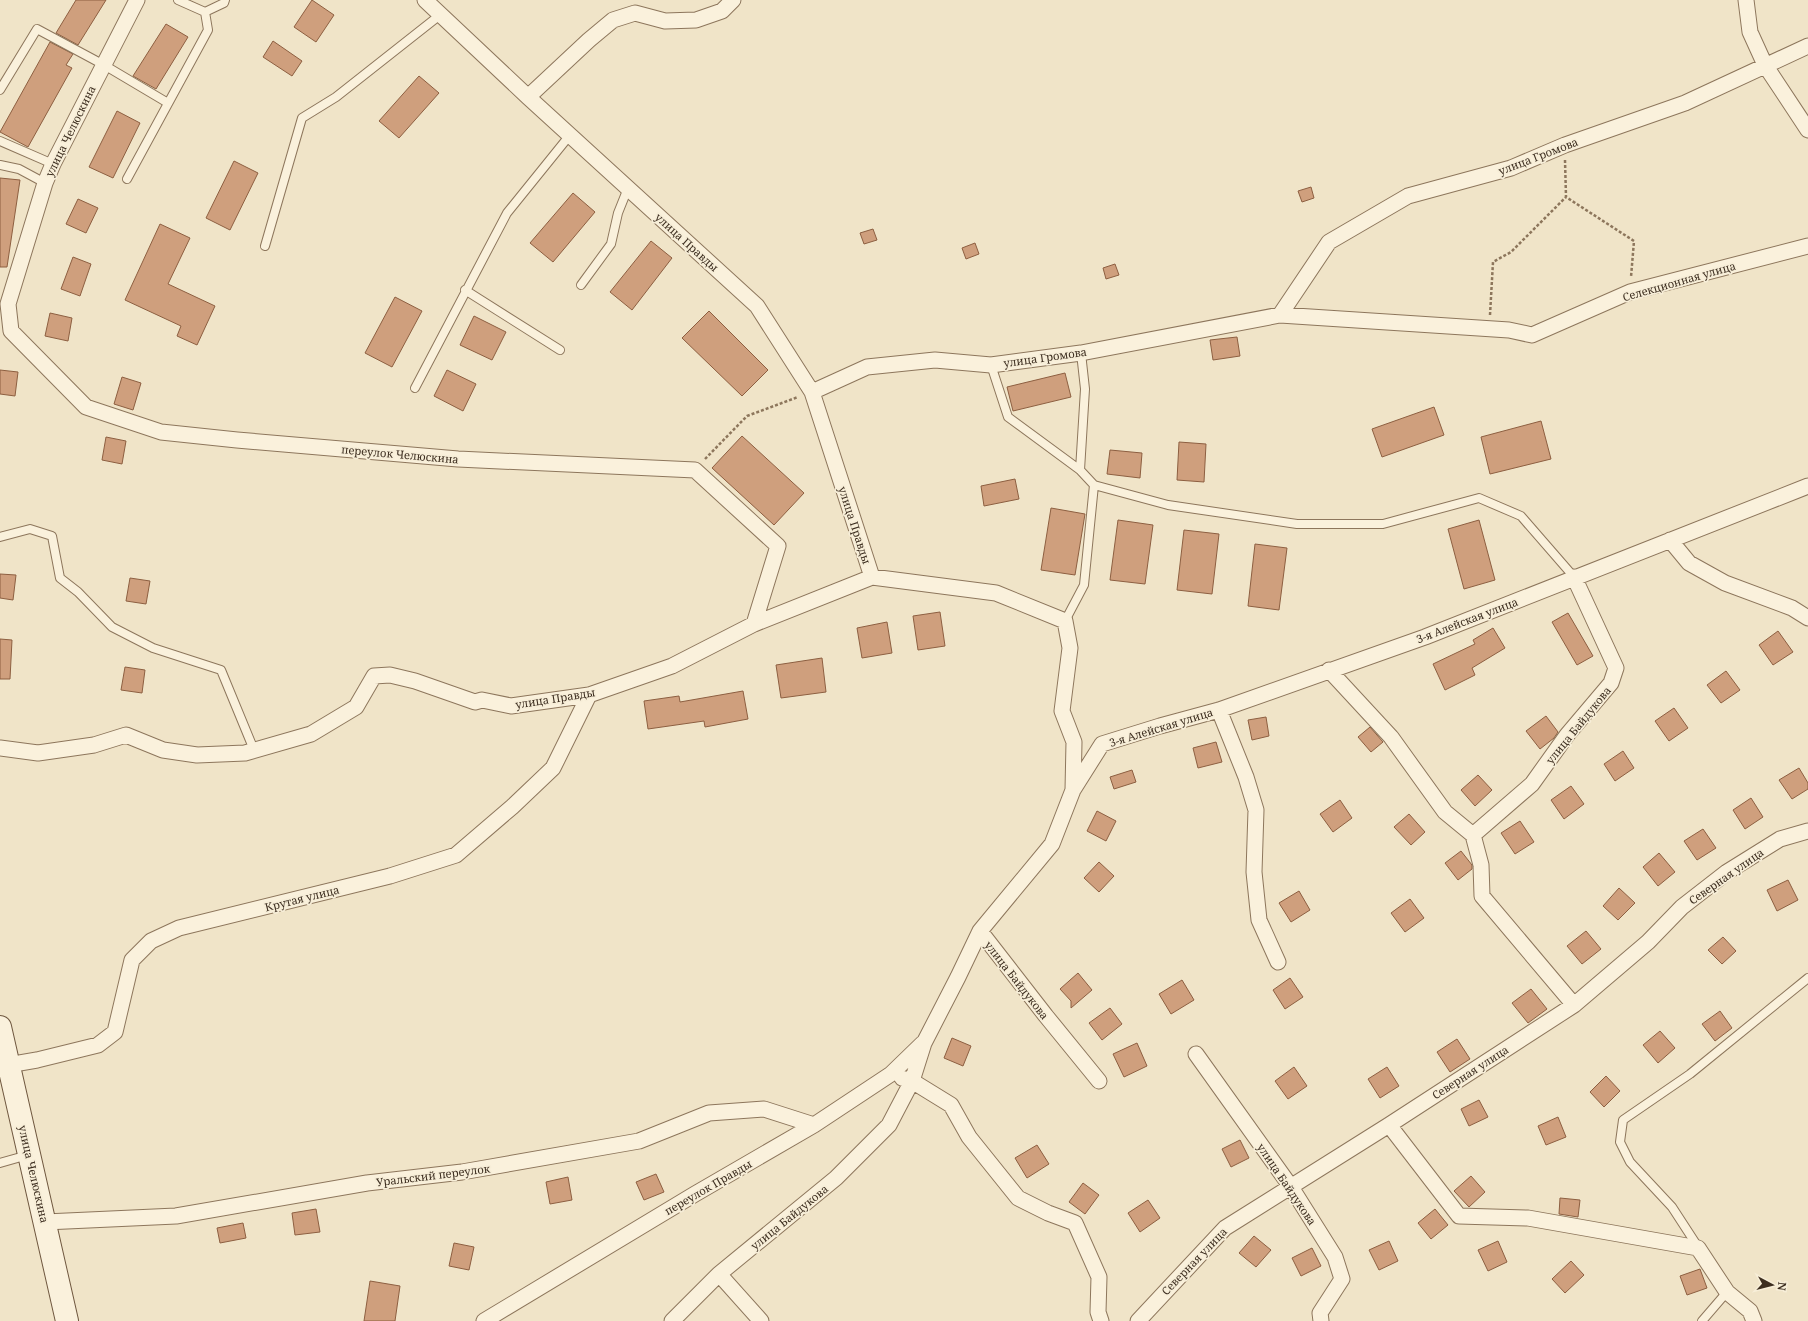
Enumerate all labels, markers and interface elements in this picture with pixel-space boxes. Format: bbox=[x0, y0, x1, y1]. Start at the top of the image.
street label: улица Челюскина bbox=[41, 83, 99, 179]
street label: улица Громова bbox=[1496, 134, 1580, 178]
street label: улица Правды bbox=[652, 209, 722, 275]
street label: Селекционная улица bbox=[1621, 258, 1737, 304]
street label: улица Громова bbox=[1002, 344, 1088, 370]
street label: переулок Челюскина bbox=[341, 441, 459, 467]
street label: улица Правды bbox=[835, 484, 875, 566]
street label: 3-я Алейская улица bbox=[1414, 594, 1520, 646]
street label: улица Байдукова bbox=[1542, 683, 1614, 767]
street label: улица Правды bbox=[514, 684, 596, 712]
street label: 3-я Алейская улица bbox=[1107, 704, 1215, 750]
street label: Северная улица bbox=[1686, 845, 1766, 907]
street label: Крутая улица bbox=[263, 882, 341, 914]
street label: улица Байдукова bbox=[982, 938, 1052, 1022]
street label: Северная улица bbox=[1429, 1042, 1511, 1102]
street label: улица Челюскина bbox=[15, 1124, 53, 1224]
street label: улица Байдукова bbox=[1254, 1140, 1320, 1228]
street label: переулок Правды bbox=[662, 1156, 754, 1218]
street label: Уральский переулок bbox=[375, 1161, 491, 1189]
street label: улица Байдукова bbox=[747, 1181, 831, 1253]
street label: Северная улица bbox=[1158, 1224, 1230, 1298]
north arrow bbox=[1752, 1265, 1792, 1305]
text: N bbox=[1774, 1281, 1790, 1292]

